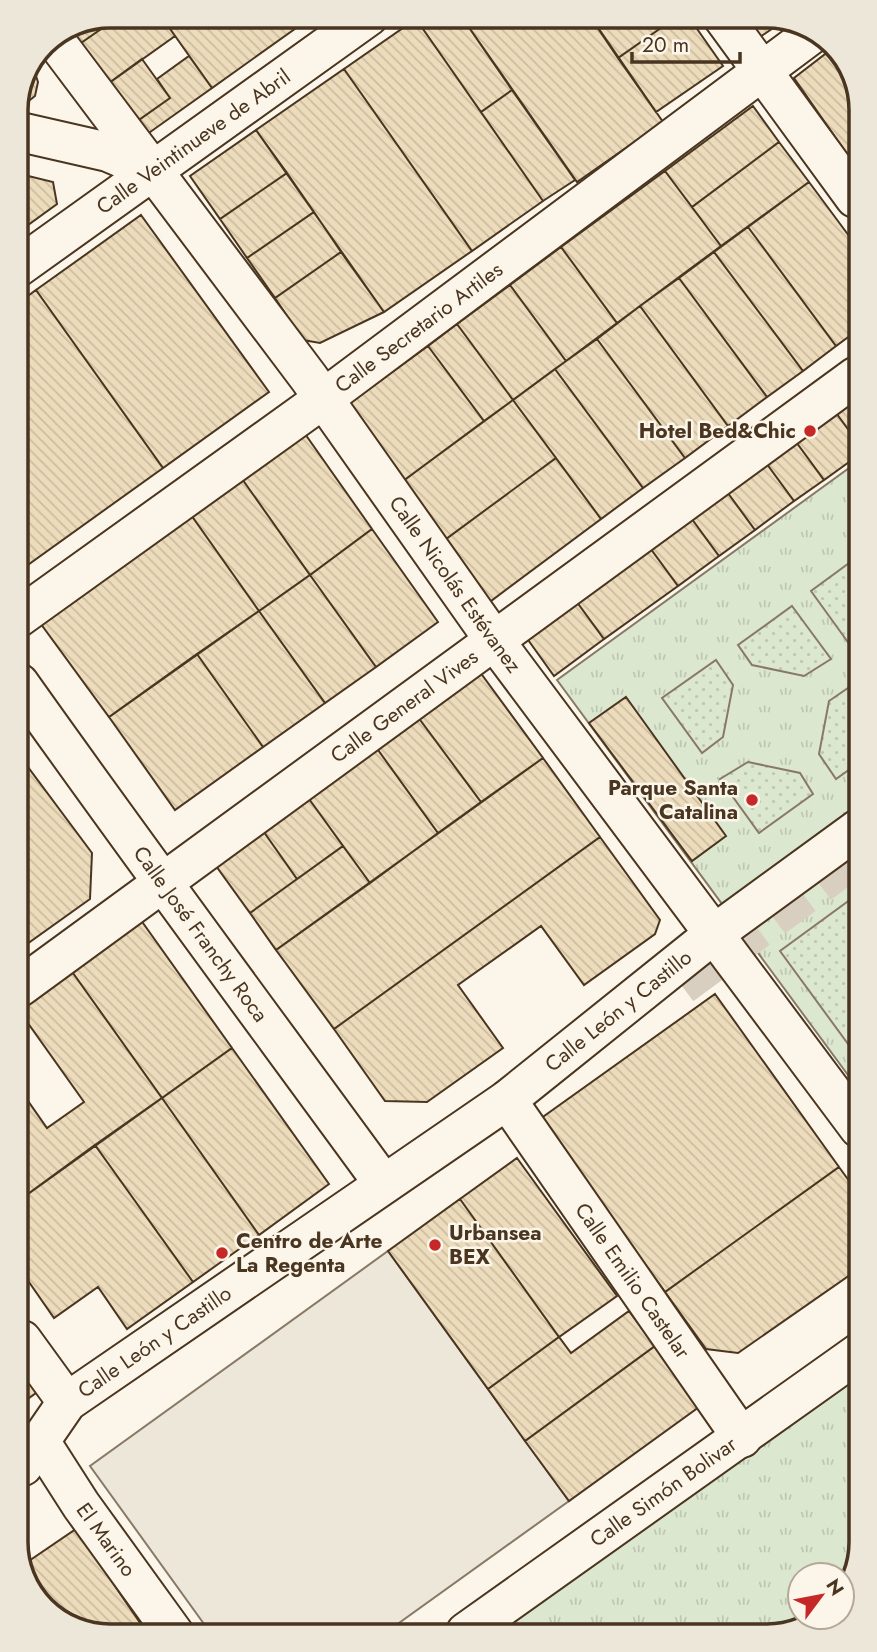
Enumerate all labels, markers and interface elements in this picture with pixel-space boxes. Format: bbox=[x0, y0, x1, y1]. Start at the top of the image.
scale bar bbox=[632, 21, 740, 65]
text: 20 m bbox=[642, 30, 689, 60]
street label: Calle Veintinueve de Abril bbox=[90, 62, 297, 222]
street label: Calle Secretario Artiles bbox=[329, 255, 509, 400]
place label: Hotel Bed&Chic bbox=[639, 416, 796, 446]
marker: Hotel Bed&Chic bbox=[802, 423, 818, 439]
street label: Calle Nicolás Estévanez bbox=[382, 490, 529, 679]
street label: Calle General Vives bbox=[324, 642, 484, 770]
place label: Parque Santa Catalina bbox=[608, 773, 738, 827]
marker: Parque Santa Catalina bbox=[744, 792, 760, 808]
street label: Calle José Franchy Roca bbox=[126, 840, 275, 1028]
street label: Calle León y Castillo bbox=[538, 943, 698, 1079]
street label: Calle Emilio Castelar bbox=[568, 1197, 698, 1365]
place label: Urbansea BEX bbox=[449, 1218, 542, 1272]
place label: Centro de Arte La Regenta bbox=[236, 1226, 383, 1280]
marker: Urbansea BEX bbox=[427, 1237, 443, 1253]
marker: Centro de Arte La Regenta bbox=[214, 1245, 230, 1261]
street label: Calle León y Castillo bbox=[72, 1278, 238, 1405]
street label: Calle Simón Bolivar bbox=[584, 1429, 743, 1554]
street label: El Marino bbox=[69, 1497, 143, 1583]
north arrow bbox=[786, 1561, 856, 1631]
text: N bbox=[820, 1574, 850, 1601]

